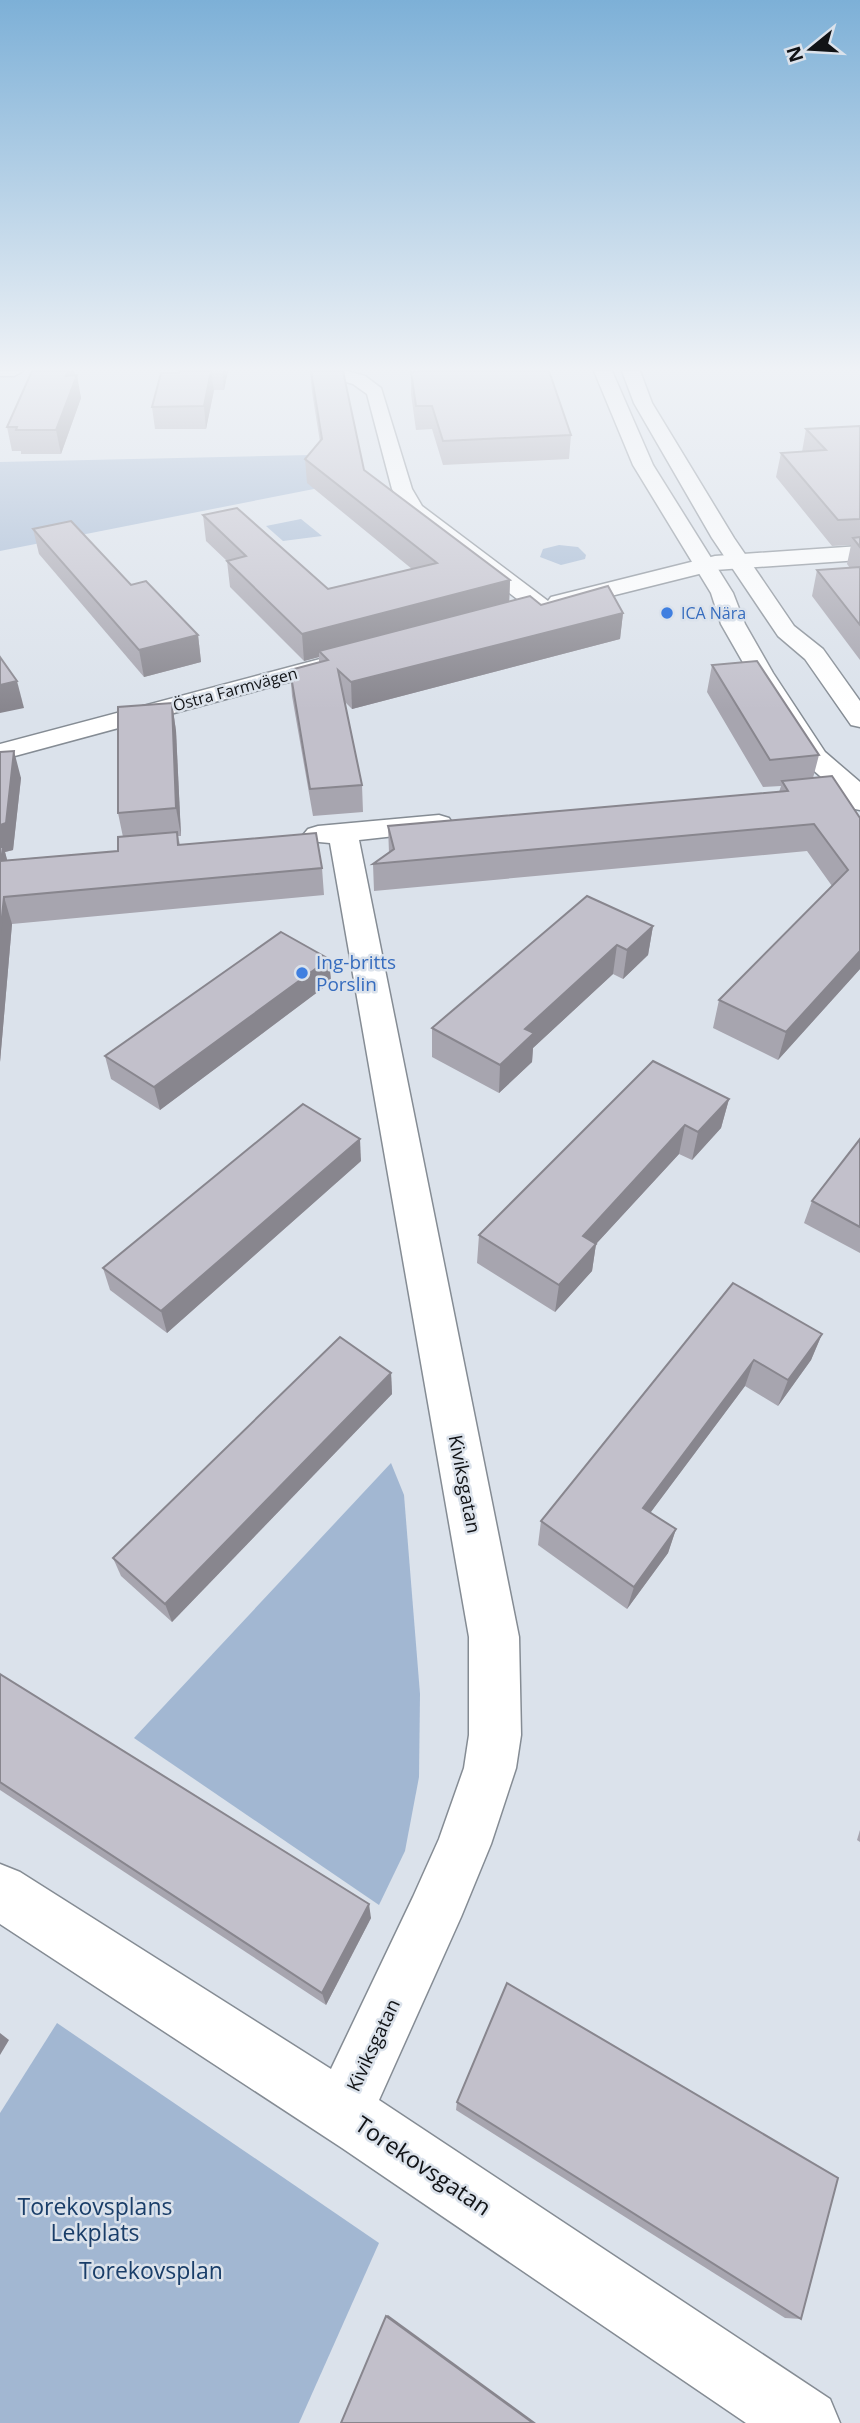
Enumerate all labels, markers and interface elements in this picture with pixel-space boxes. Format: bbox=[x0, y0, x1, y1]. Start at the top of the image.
north arrow bbox=[776, 14, 846, 84]
text: N bbox=[780, 43, 810, 66]
place label: ICA Nära bbox=[681, 602, 746, 624]
marker: ICA Nära bbox=[659, 605, 675, 621]
street label: Östra Farmvägen bbox=[170, 662, 300, 716]
place label: Ing-britts Porslin bbox=[316, 949, 396, 997]
marker: Ing-britts Porslin bbox=[294, 965, 310, 981]
street label: Kiviksgatan bbox=[443, 1433, 487, 1535]
street label: Kiviksgatan bbox=[340, 1994, 406, 2096]
street label: Torekovsgatan bbox=[349, 2108, 498, 2222]
park label: Torekovsplans Lekplats bbox=[18, 2190, 172, 2248]
park label: Torekovsplan bbox=[79, 2254, 223, 2286]

